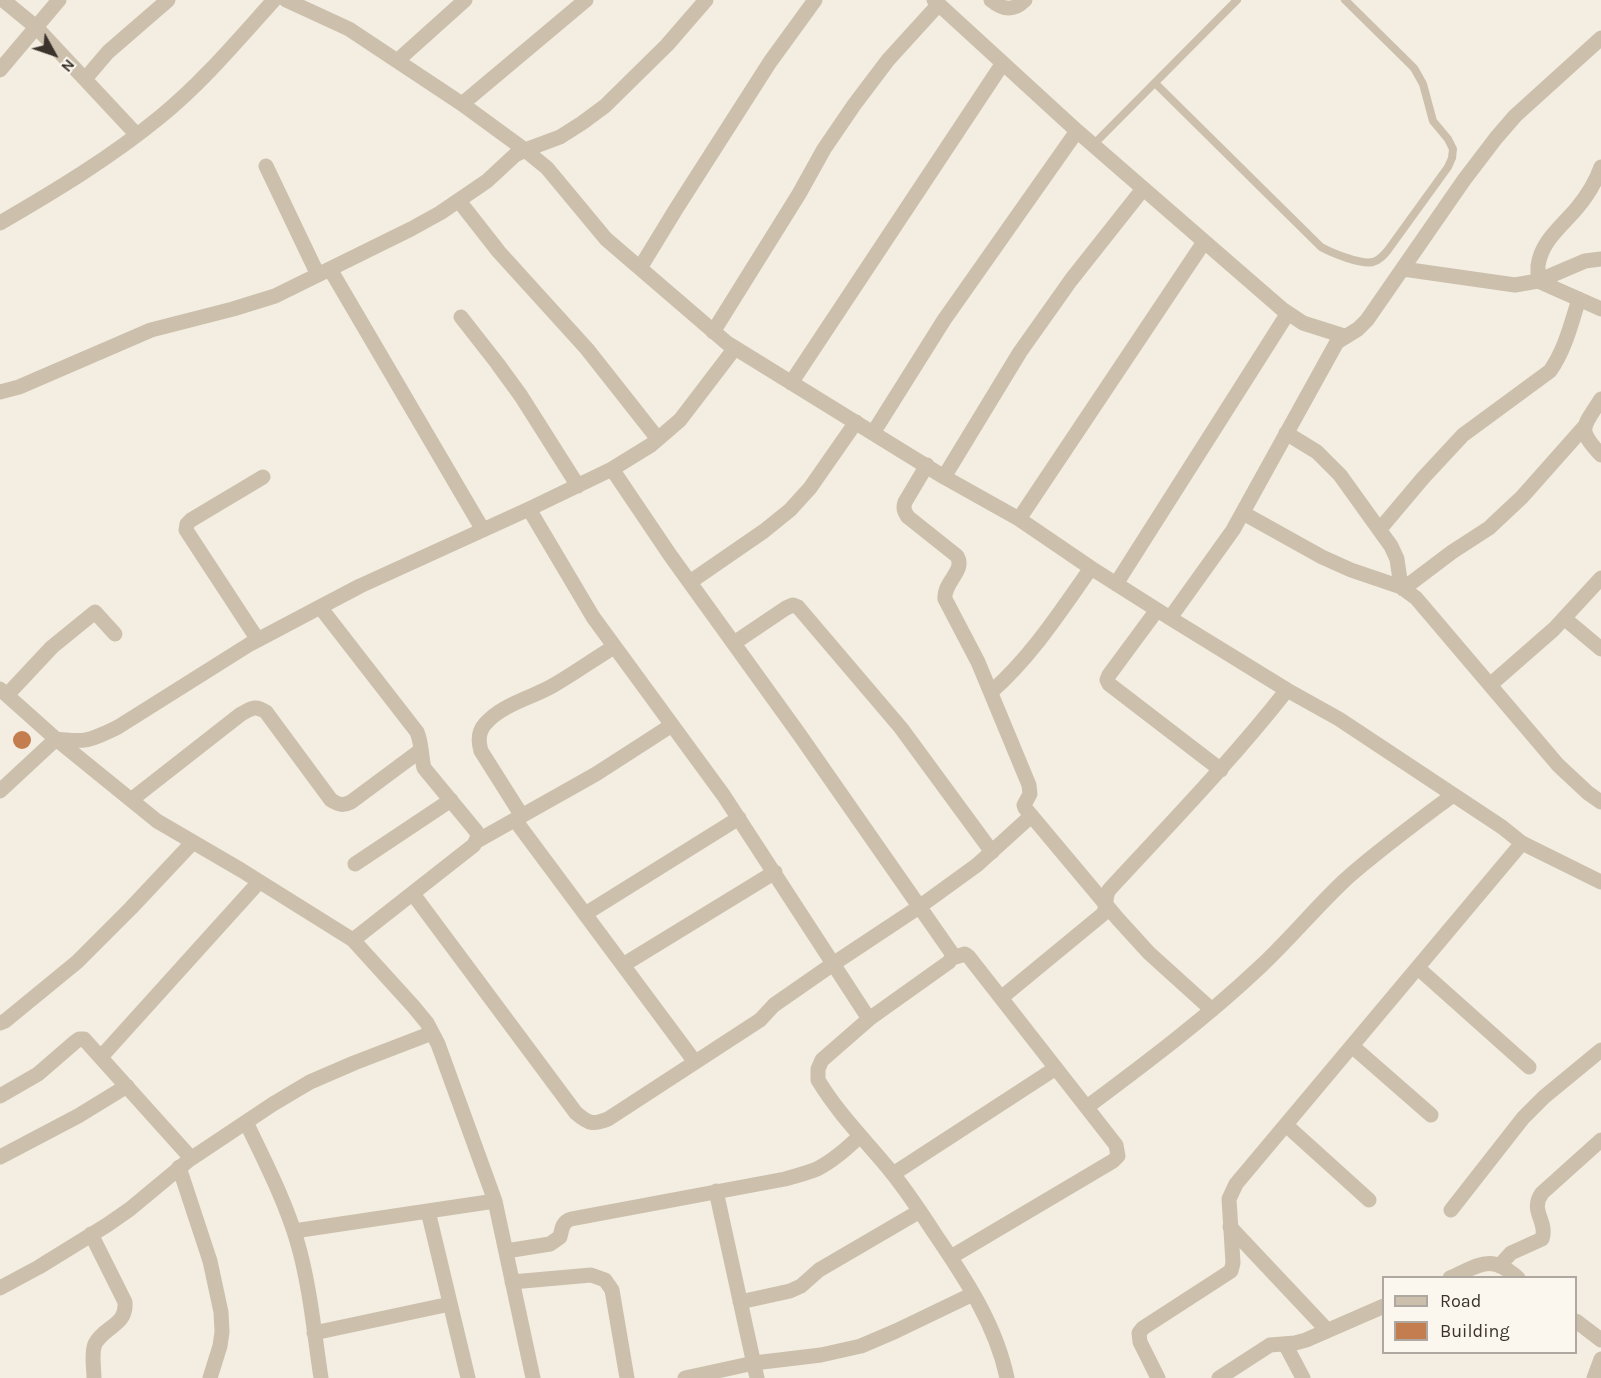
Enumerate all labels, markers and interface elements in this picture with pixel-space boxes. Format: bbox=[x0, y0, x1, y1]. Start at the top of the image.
north arrow bbox=[24, 24, 84, 84]
text: N bbox=[57, 55, 79, 76]
legend bbox=[1382, 1276, 1577, 1354]
text: Road bbox=[1440, 1290, 1481, 1312]
text: Building bbox=[1440, 1320, 1510, 1342]

